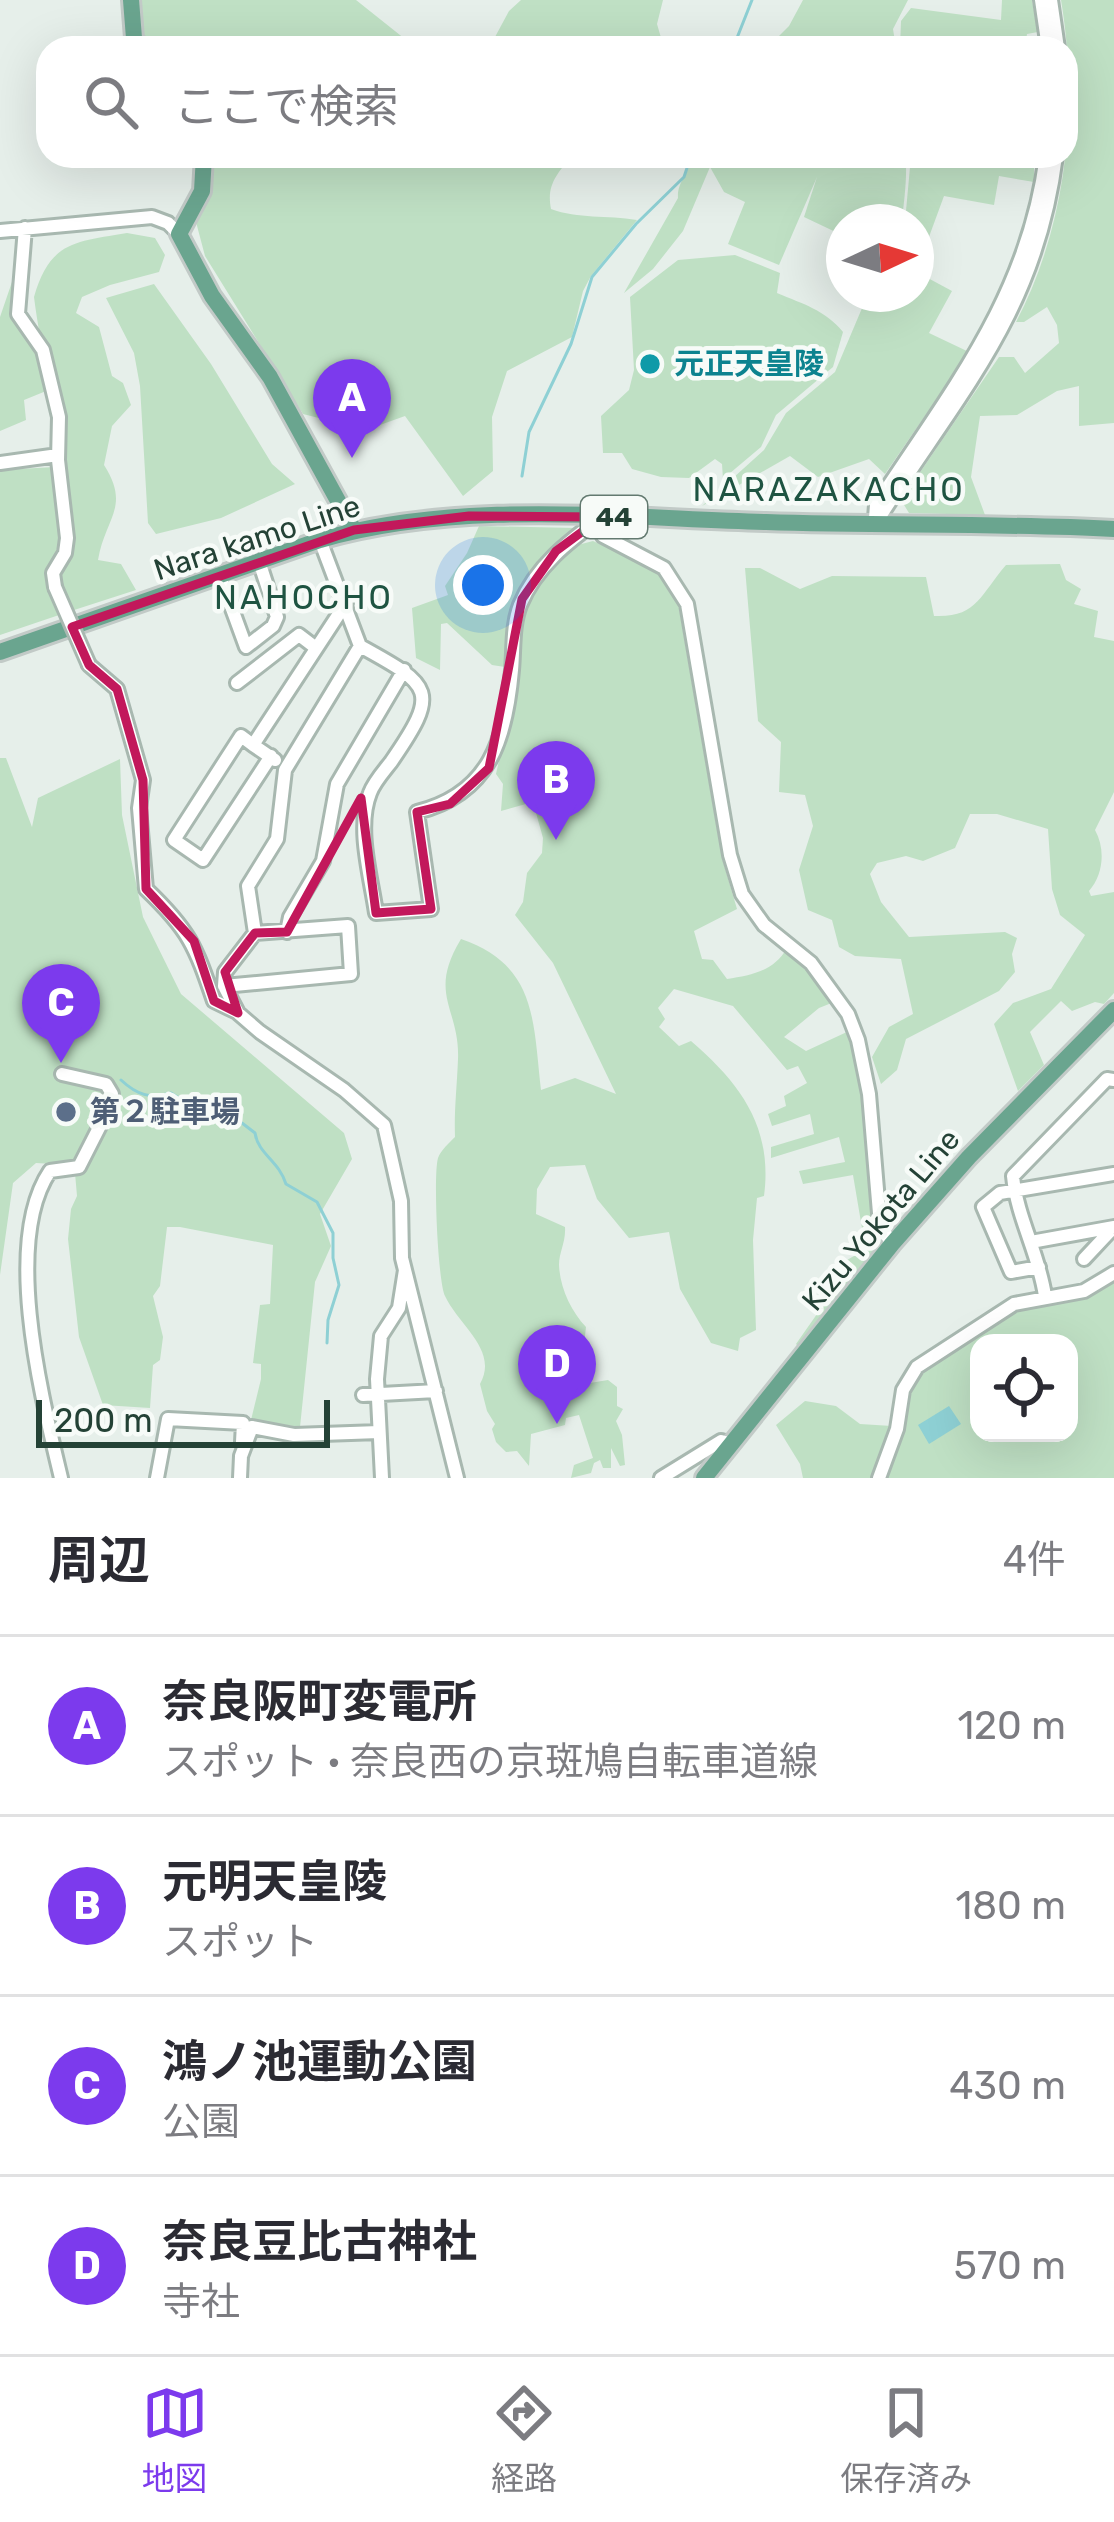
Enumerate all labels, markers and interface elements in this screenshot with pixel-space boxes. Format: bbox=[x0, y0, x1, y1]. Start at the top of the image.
search box bbox=[36, 36, 1078, 168]
icon: search bbox=[78, 69, 144, 135]
text: ここで検索 bbox=[174, 80, 399, 133]
north arrow bbox=[826, 204, 934, 312]
place label: 元正天皇陵 bbox=[674, 346, 824, 382]
marker: 元正天皇陵 bbox=[637, 351, 663, 377]
pin: A bbox=[313, 359, 391, 458]
district label: NARAZAKACHO bbox=[692, 470, 966, 509]
street label: Nara kamo Line bbox=[149, 488, 365, 588]
road number: 44 bbox=[581, 496, 647, 538]
your location bbox=[453, 555, 513, 615]
district label: NAHOCHO bbox=[214, 578, 394, 617]
pin: B bbox=[517, 741, 595, 840]
pin: C bbox=[22, 964, 100, 1063]
place label: 第２駐車場 bbox=[90, 1094, 240, 1130]
marker: 第２駐車場 bbox=[53, 1099, 79, 1125]
street label: Kizu Yokota Line bbox=[795, 1122, 967, 1318]
pin: D bbox=[518, 1325, 596, 1424]
map controls bbox=[970, 1334, 1078, 1442]
button: locate bbox=[970, 1334, 1078, 1442]
scale bar bbox=[36, 1394, 330, 1447]
text: 200 m bbox=[54, 1401, 153, 1440]
text: 周辺 bbox=[48, 1530, 150, 1591]
text: 4件 bbox=[1003, 1537, 1066, 1583]
text: 奈良阪町変電所 bbox=[162, 1675, 477, 1728]
text: A bbox=[73, 1703, 101, 1749]
text: 120 m bbox=[957, 1703, 1066, 1749]
text: スポット · 奈良西の京斑鳩自転車道線 bbox=[162, 1739, 818, 1785]
text: 元明天皇陵 bbox=[162, 1855, 387, 1908]
text: B bbox=[73, 1883, 101, 1929]
text: 180 m bbox=[956, 1883, 1066, 1929]
text: スポット bbox=[162, 1919, 318, 1965]
text: 鴻ノ池運動公園 bbox=[162, 2035, 477, 2088]
text: C bbox=[73, 2063, 101, 2109]
text: 430 m bbox=[949, 2063, 1066, 2109]
text: 公園 bbox=[162, 2099, 240, 2145]
text: 奈良豆比古神社 bbox=[162, 2215, 477, 2268]
text: D bbox=[73, 2243, 101, 2289]
text: 570 m bbox=[954, 2243, 1066, 2289]
text: 寺社 bbox=[162, 2279, 240, 2325]
tab: 地図 bbox=[142, 2380, 208, 2500]
tab: 経路 bbox=[491, 2380, 557, 2500]
tab: 保存済み bbox=[840, 2380, 972, 2500]

